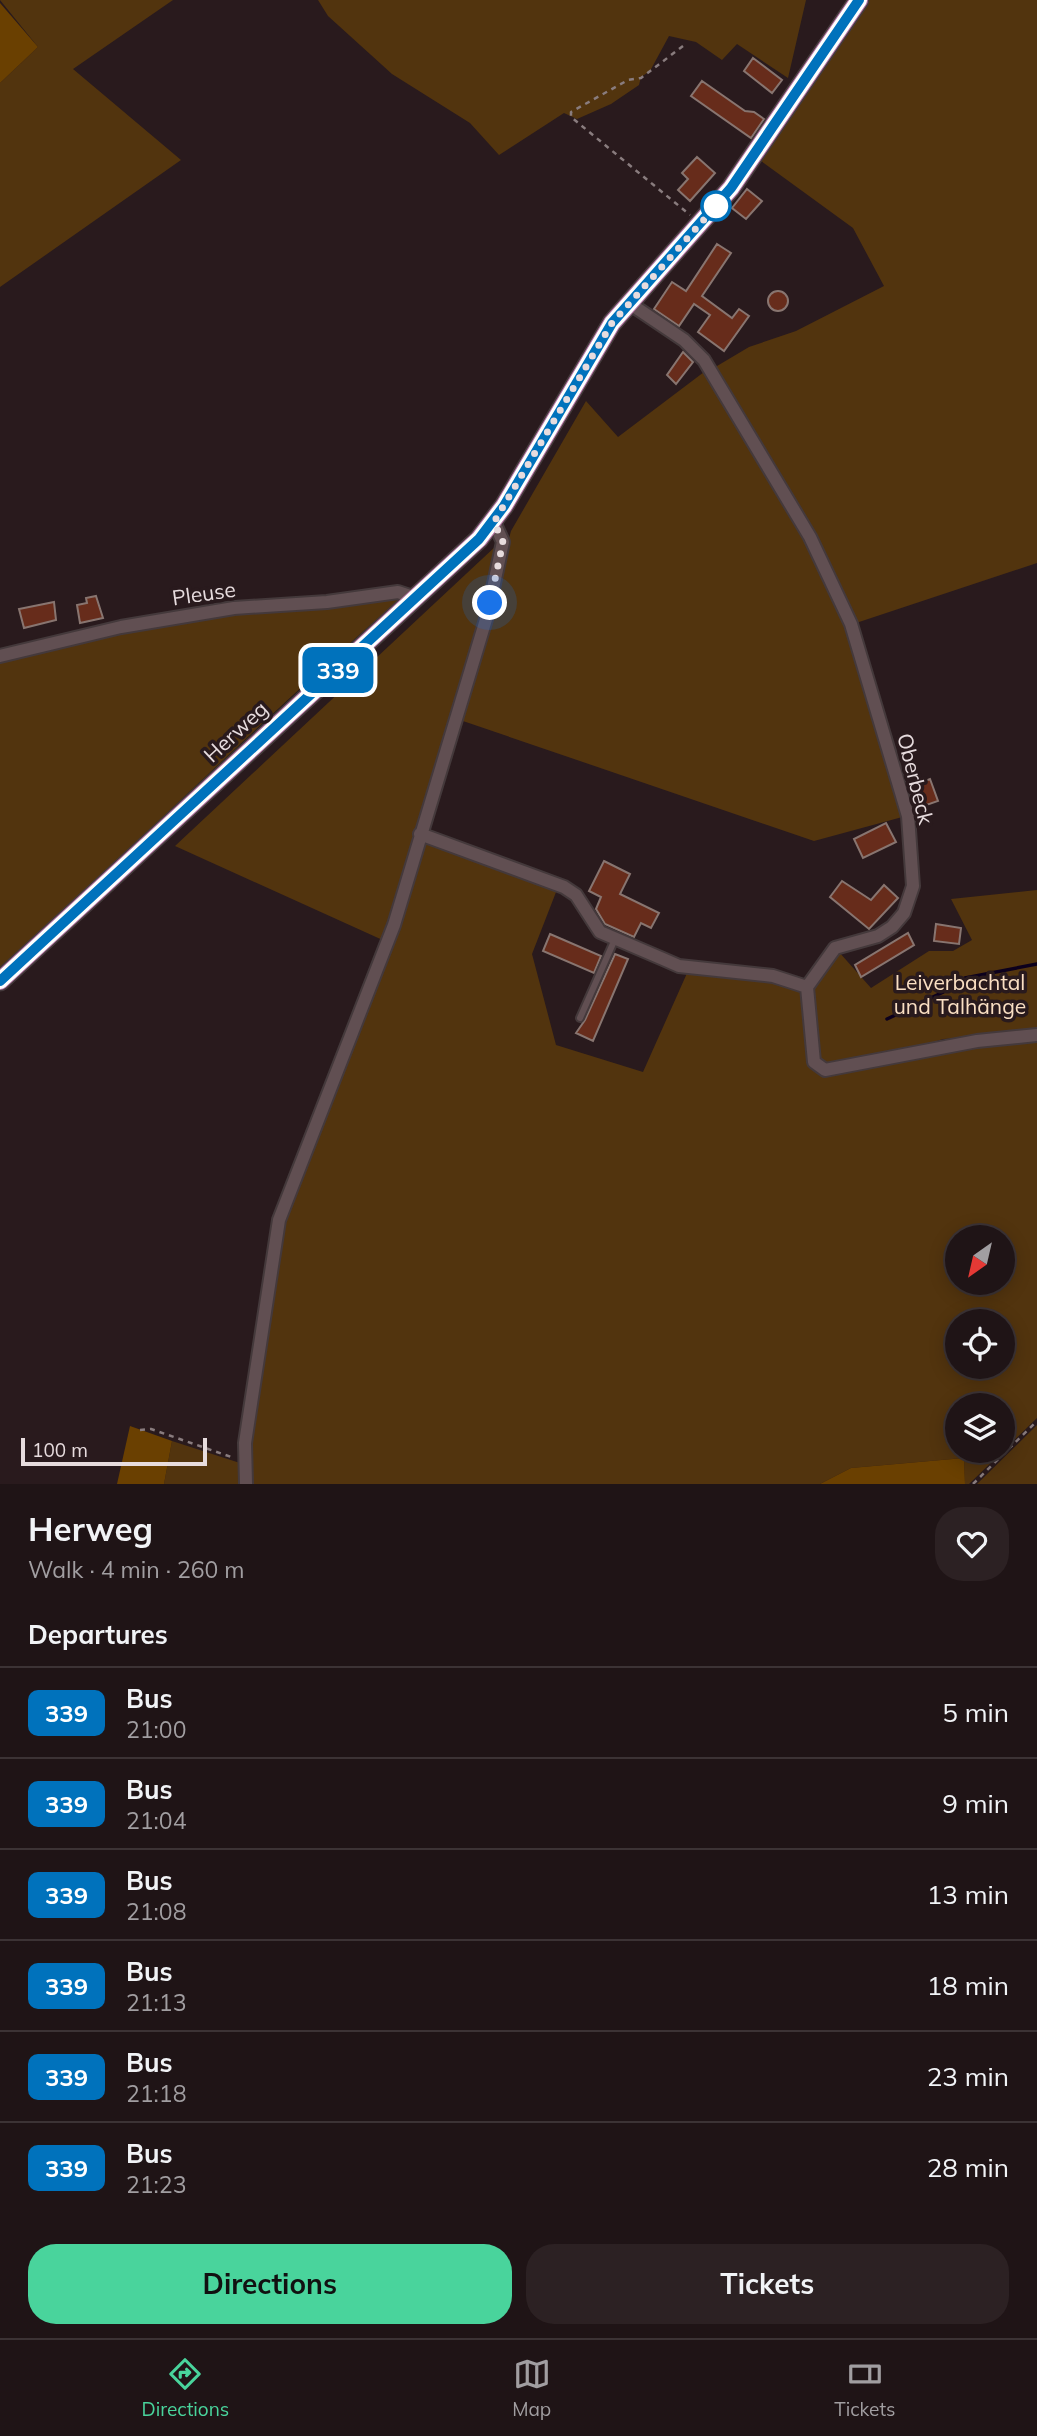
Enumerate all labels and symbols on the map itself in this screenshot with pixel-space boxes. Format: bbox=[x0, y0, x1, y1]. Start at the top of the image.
unlabelled marker bbox=[701, 191, 731, 221]
street label: Pleuse bbox=[170, 576, 237, 610]
your location bbox=[472, 585, 507, 620]
line badge: 339 bbox=[298, 647, 378, 693]
street label: Herweg bbox=[198, 695, 273, 767]
street label: Oberbeck bbox=[892, 730, 940, 827]
park label: Leiverbachtal und Talhänge bbox=[894, 969, 1026, 1019]
north arrow bbox=[945, 1225, 1015, 1295]
scale bar bbox=[21, 1435, 206, 1467]

